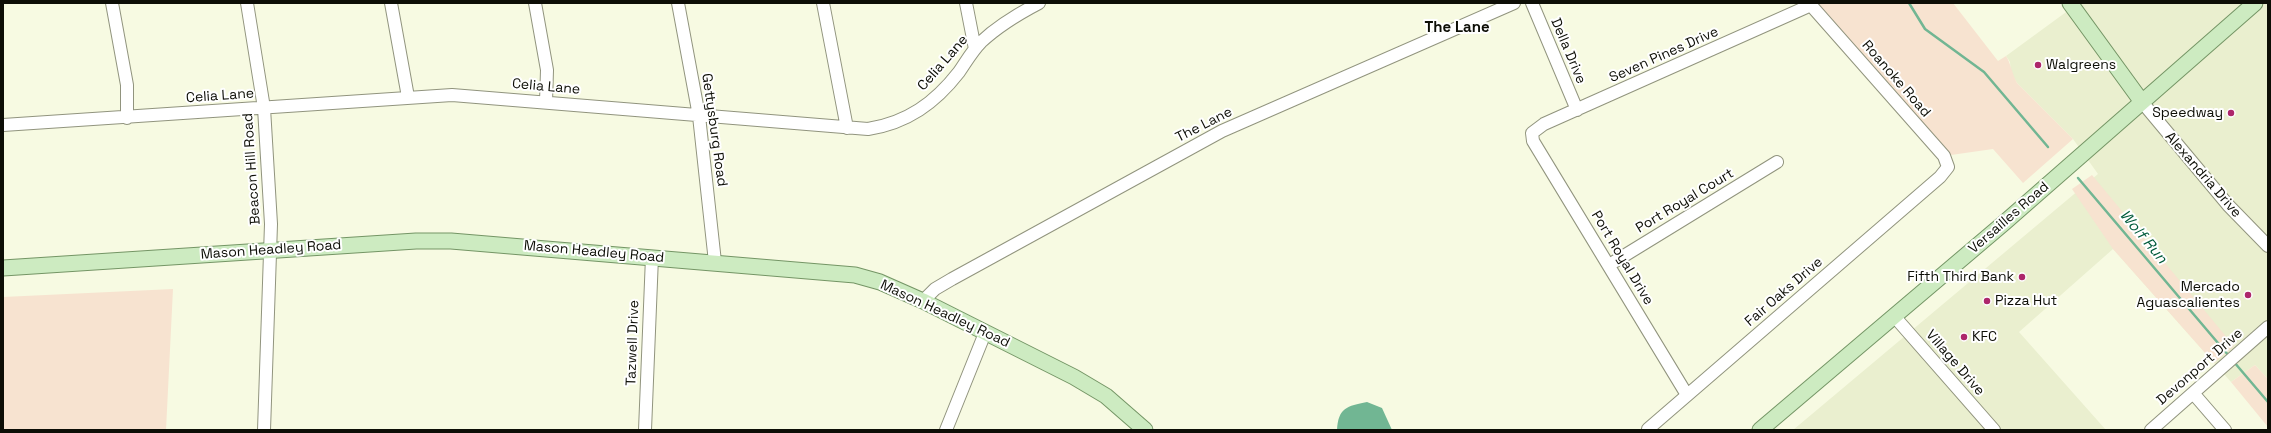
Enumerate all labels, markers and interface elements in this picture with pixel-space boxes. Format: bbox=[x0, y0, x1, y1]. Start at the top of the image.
street label: Della Drive bbox=[1547, 16, 1589, 86]
district label: The Lane bbox=[1424, 19, 1490, 37]
street label: Seven Pines Drive bbox=[1607, 23, 1721, 87]
street label: Celia Lane bbox=[914, 32, 972, 94]
street label: Roanoke Road bbox=[1858, 37, 1934, 121]
place label: Walgreens bbox=[2046, 57, 2116, 73]
marker: Walgreens bbox=[2033, 60, 2043, 70]
street label: Gettysburg Road bbox=[698, 72, 730, 188]
street label: Celia Lane bbox=[511, 76, 581, 98]
street label: Celia Lane bbox=[185, 85, 255, 107]
street label: The Lane bbox=[1173, 104, 1235, 146]
place label: Speedway bbox=[2152, 105, 2223, 121]
marker: Speedway bbox=[2226, 108, 2236, 118]
street label: Beacon Hill Road bbox=[240, 113, 264, 225]
street label: Alexandria Drive bbox=[2161, 129, 2245, 221]
street label: Port Royal Court bbox=[1633, 165, 1737, 237]
street label: Versailles Road bbox=[1965, 179, 2053, 257]
water label: Wolf Run bbox=[2115, 207, 2171, 267]
street label: Port Royal Drive bbox=[1587, 208, 1657, 308]
street label: Mason Headley Road bbox=[200, 237, 342, 263]
street label: Mason Headley Road bbox=[523, 237, 665, 267]
street label: Fair Oaks Drive bbox=[1742, 254, 1826, 330]
place label: Fifth Third Bank bbox=[1907, 269, 2014, 285]
marker: Fifth Third Bank bbox=[2017, 272, 2027, 282]
street label: Mason Headley Road bbox=[878, 277, 1012, 351]
place label: Mercado Aguascalientes bbox=[2136, 279, 2240, 312]
marker: Mercado Aguascalientes bbox=[2243, 290, 2253, 300]
place label: Pizza Hut bbox=[1995, 293, 2057, 309]
marker: Pizza Hut bbox=[1982, 296, 1992, 306]
street label: Tazwell Drive bbox=[623, 300, 643, 386]
street label: Devonport Drive bbox=[2154, 325, 2246, 409]
street label: Village Drive bbox=[1922, 327, 1988, 399]
place label: KFC bbox=[1972, 329, 1997, 345]
marker: KFC bbox=[1959, 332, 1969, 342]

